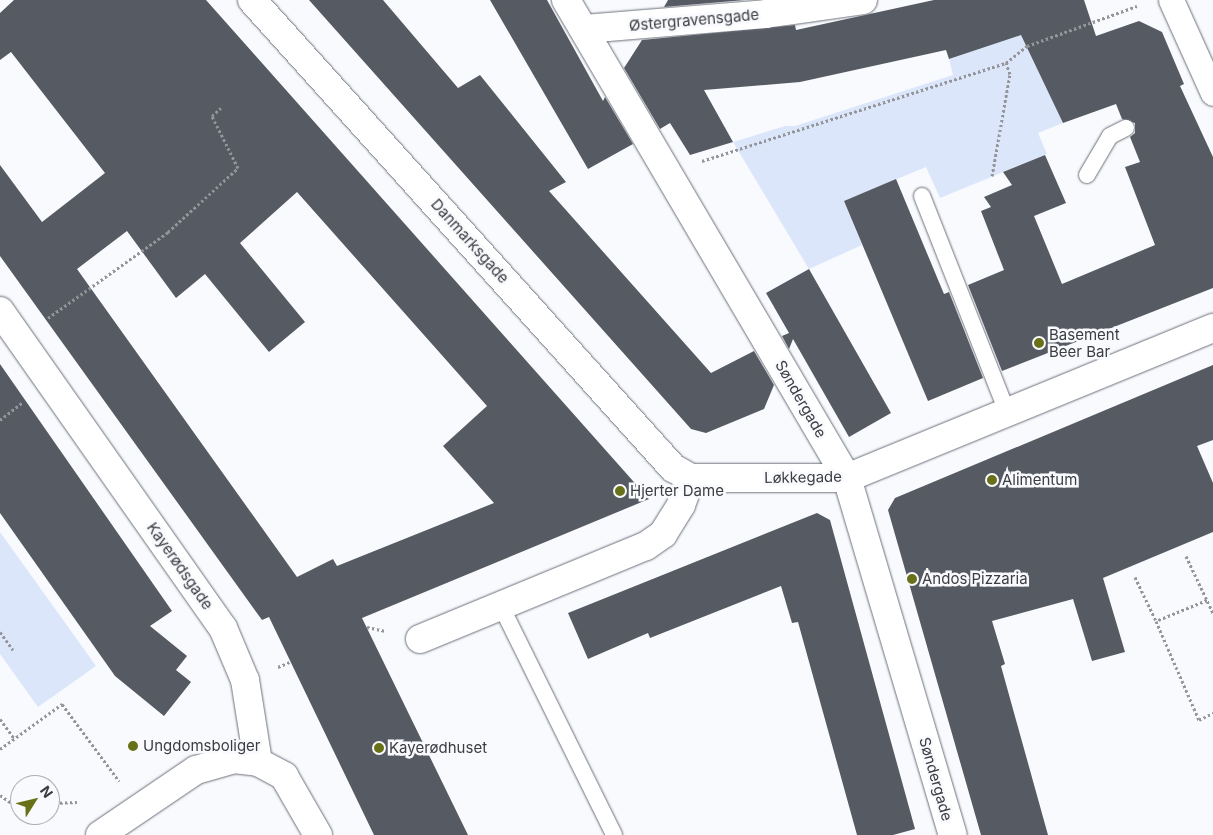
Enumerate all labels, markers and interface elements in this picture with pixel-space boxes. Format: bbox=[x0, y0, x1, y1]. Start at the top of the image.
street label: Østergravensgade bbox=[628, 5, 760, 35]
street label: Danmarksgade bbox=[427, 195, 513, 287]
place label: Basement Beer Bar bbox=[1049, 325, 1120, 360]
marker: Basement Beer Bar bbox=[1033, 337, 1045, 349]
street label: Søndergade bbox=[772, 357, 830, 441]
street label: Løkkegade bbox=[764, 467, 842, 487]
place label: Alimentum bbox=[1002, 471, 1077, 489]
marker: Alimentum bbox=[986, 474, 998, 486]
place label: Hjerter Dame bbox=[630, 482, 724, 500]
marker: Hjerter Dame bbox=[614, 485, 626, 497]
street label: Kayerødsgade bbox=[143, 519, 217, 613]
place label: Andos Pizzaria bbox=[922, 570, 1028, 588]
marker: Andos Pizzaria bbox=[906, 573, 918, 585]
street label: Søndergade bbox=[915, 735, 957, 823]
place label: Ungdomsboliger bbox=[143, 737, 260, 755]
place label: Kayerødhuset bbox=[389, 739, 487, 757]
marker: Ungdomsboliger bbox=[127, 740, 139, 752]
marker: Kayerødhuset bbox=[373, 742, 385, 754]
north arrow bbox=[10, 775, 60, 825]
text: N bbox=[37, 782, 57, 801]

